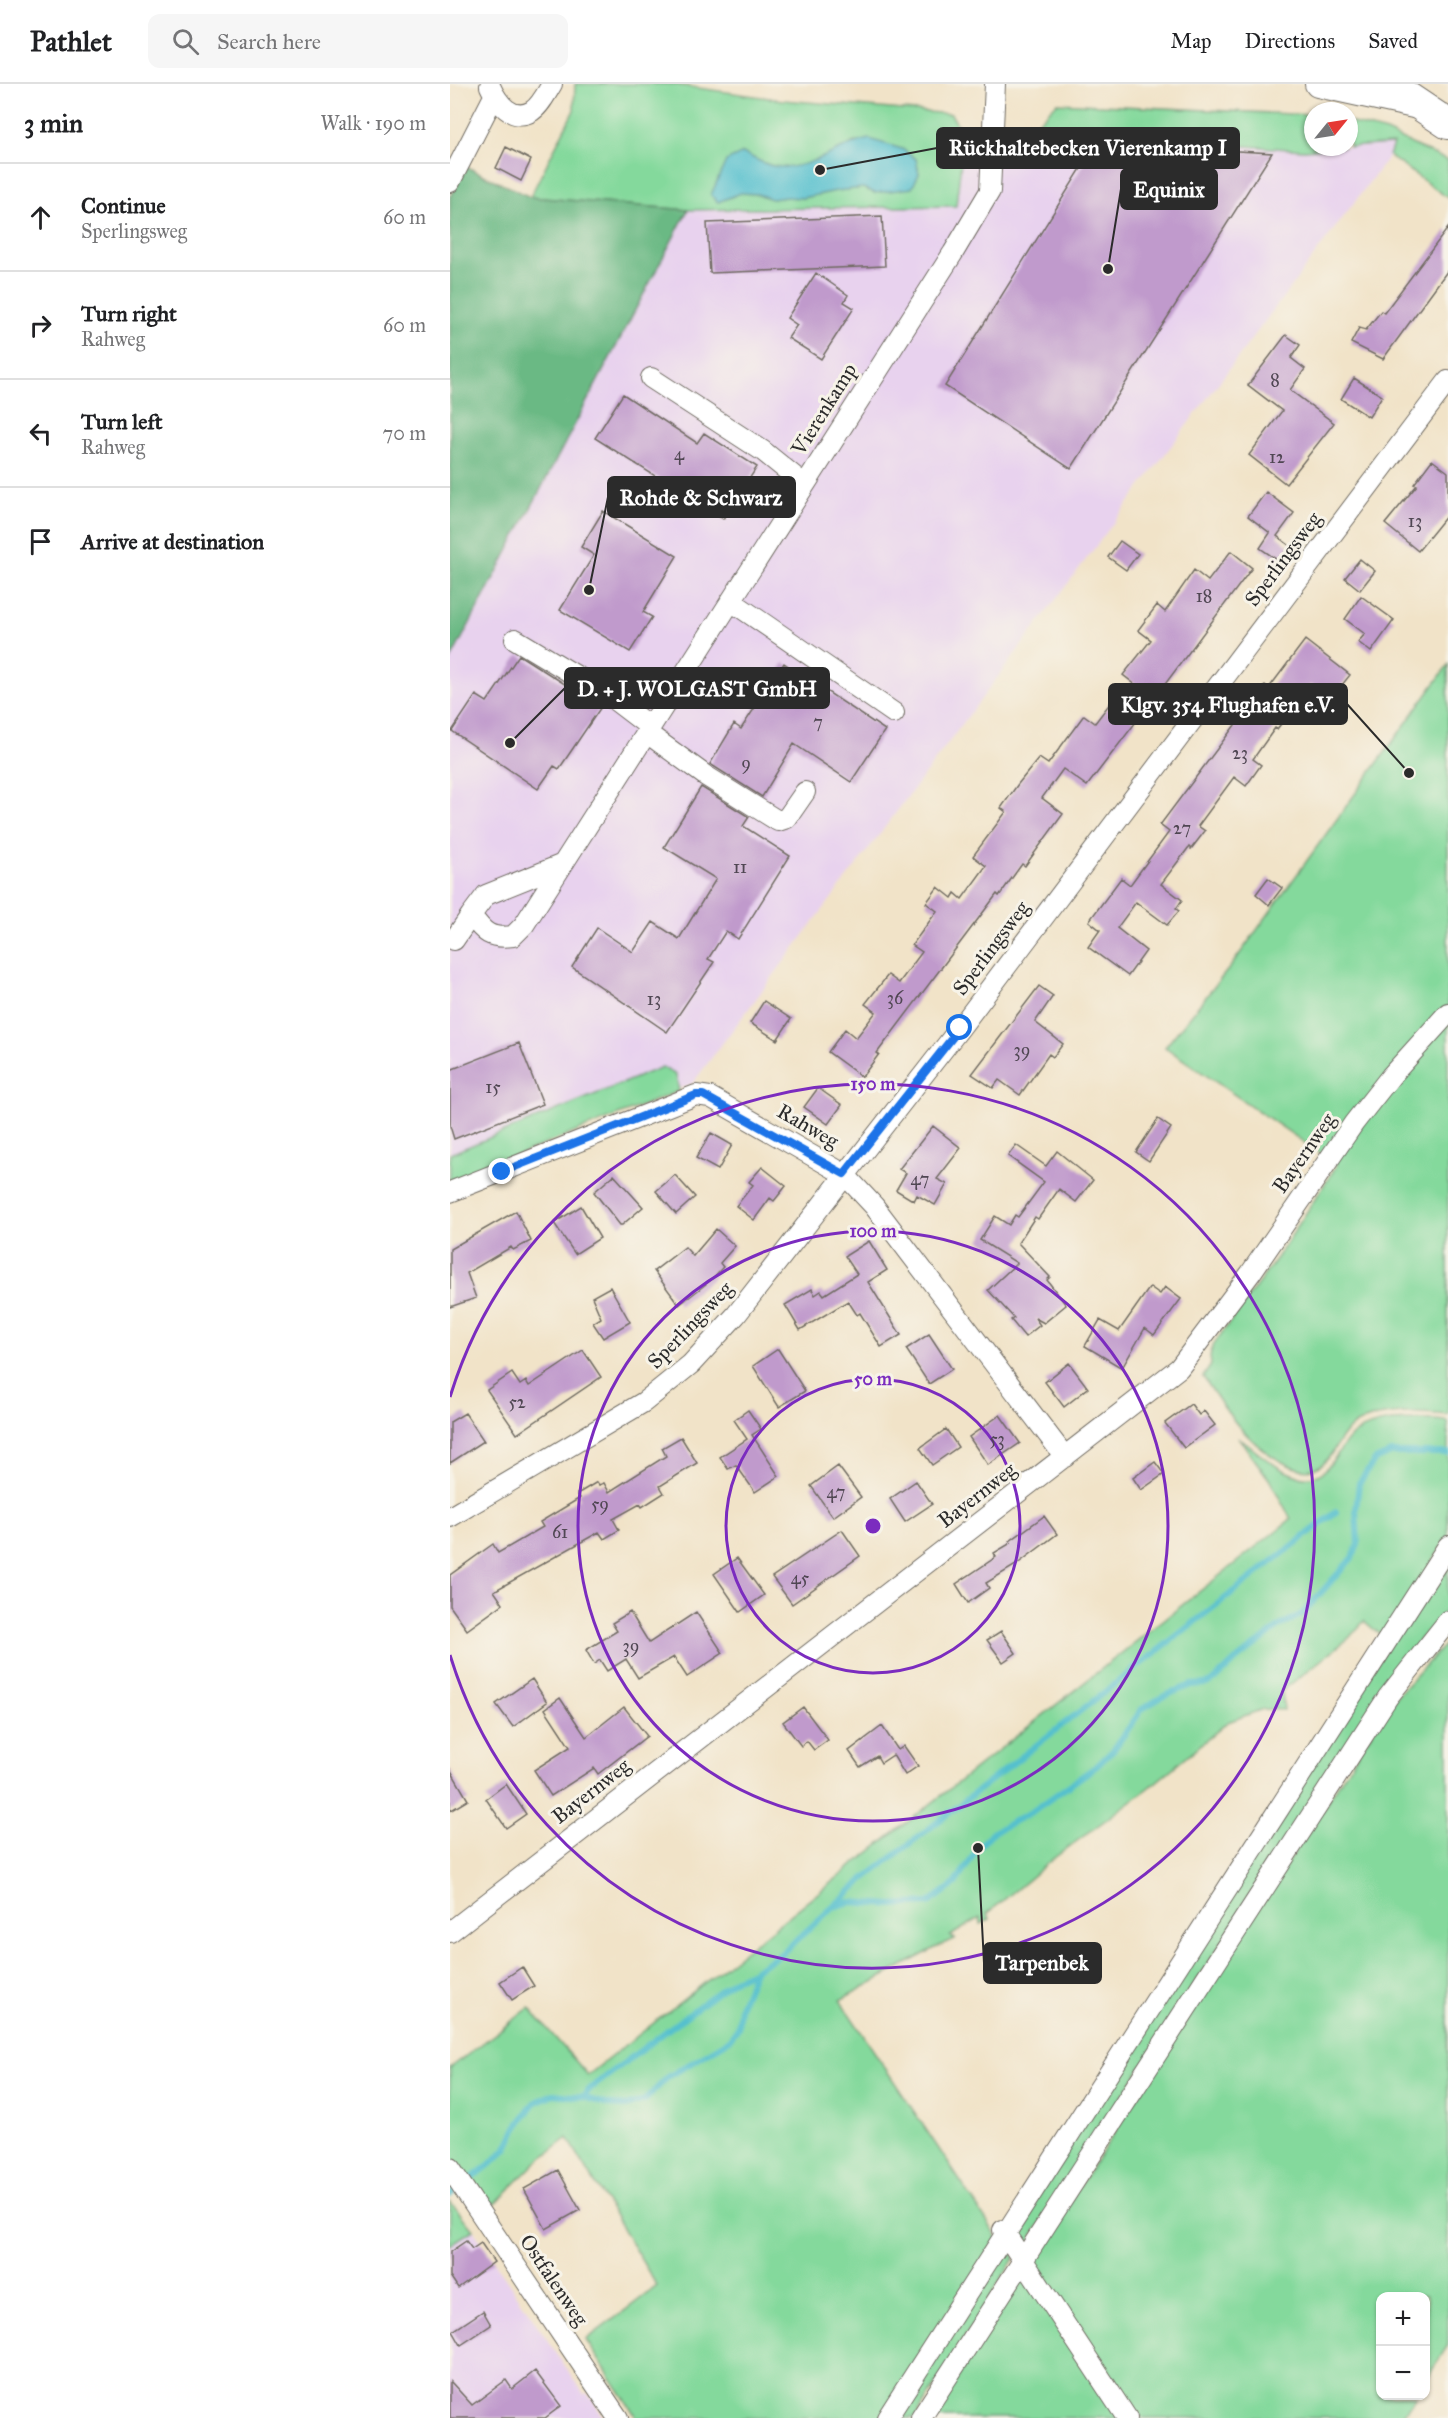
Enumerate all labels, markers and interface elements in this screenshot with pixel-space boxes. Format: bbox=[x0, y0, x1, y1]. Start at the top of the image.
search box bbox=[148, 14, 568, 68]
text: Pathlet bbox=[30, 24, 112, 59]
icon: search bbox=[169, 25, 202, 58]
text: Search here bbox=[217, 28, 321, 55]
text: Map bbox=[1171, 28, 1212, 54]
text: Directions bbox=[1245, 28, 1335, 54]
text: Saved bbox=[1368, 28, 1418, 54]
north arrow bbox=[1304, 102, 1358, 156]
text: 3 min bbox=[24, 107, 83, 139]
text: Walk · 190 m bbox=[321, 111, 426, 135]
callout: Rückhaltebecken Vierenkamp I bbox=[937, 128, 1239, 168]
text: Rückhaltebecken Vierenkamp I bbox=[949, 134, 1228, 161]
callout: Equinix bbox=[1121, 169, 1217, 209]
text: Equinix bbox=[1133, 176, 1205, 203]
text: Continue bbox=[81, 192, 166, 219]
icon: ahead bbox=[24, 201, 57, 234]
text: 60 m bbox=[383, 205, 426, 229]
text: Sperlingsweg bbox=[81, 219, 187, 243]
text: Turn right bbox=[81, 300, 177, 327]
icon: right bbox=[24, 309, 57, 342]
text: 60 m bbox=[383, 313, 426, 337]
text: Rahweg bbox=[81, 327, 145, 351]
street label: Vierenkamp bbox=[785, 358, 862, 461]
house number: 8 bbox=[1270, 369, 1280, 391]
text: Turn left bbox=[81, 408, 163, 435]
icon: left bbox=[24, 417, 57, 450]
text: 70 m bbox=[383, 421, 426, 445]
text: Rahweg bbox=[81, 435, 145, 459]
house number: 4 bbox=[674, 443, 685, 465]
house number: 12 bbox=[1269, 446, 1285, 468]
callout: Rohde & Schwarz bbox=[608, 477, 795, 517]
text: Rohde & Schwarz bbox=[620, 484, 783, 511]
street label: Sperlingsweg bbox=[1239, 507, 1327, 611]
house number: 13 bbox=[1408, 510, 1422, 532]
icon: arrive bbox=[24, 525, 57, 558]
text: Arrive at destination bbox=[81, 528, 264, 555]
house number: 18 bbox=[1196, 585, 1212, 607]
callout: D. + J. WOLGAST GmbH bbox=[565, 668, 829, 708]
text: D. + J. WOLGAST GmbH bbox=[577, 675, 817, 703]
callout: Klgv. 354 Flughafen e.V. bbox=[1109, 684, 1347, 724]
text: Klgv. 354 Flughafen e.V. bbox=[1121, 691, 1335, 718]
house number: 7 bbox=[813, 711, 823, 733]
house number: 23 bbox=[1232, 742, 1248, 764]
house number: 9 bbox=[741, 752, 751, 774]
house number: 27 bbox=[1173, 817, 1191, 839]
house number: 11 bbox=[733, 856, 747, 878]
street label: Sperlingsweg bbox=[947, 896, 1035, 1000]
house number: 36 bbox=[887, 987, 904, 1009]
house number: 13 bbox=[647, 988, 661, 1010]
route start bbox=[946, 1014, 972, 1040]
house number: 39 bbox=[1014, 1039, 1030, 1061]
text: 150 m bbox=[851, 1073, 896, 1095]
house number: 15 bbox=[485, 1076, 501, 1098]
street label: Rahweg bbox=[772, 1098, 844, 1154]
street label: Bayernweg bbox=[1267, 1108, 1341, 1198]
route end bbox=[488, 1158, 514, 1184]
house number: 47 bbox=[911, 1168, 929, 1190]
text: 100 m bbox=[850, 1220, 897, 1242]
street label: Sperlingsweg bbox=[642, 1276, 738, 1374]
text: 50 m bbox=[854, 1368, 893, 1390]
house number: 52 bbox=[508, 1391, 526, 1413]
house number: 53 bbox=[989, 1428, 1005, 1450]
street label: Bayernweg bbox=[933, 1456, 1021, 1534]
house number: 47 bbox=[827, 1481, 845, 1503]
house number: 59 bbox=[591, 1493, 609, 1515]
centre of rings bbox=[863, 1516, 883, 1536]
house number: 61 bbox=[552, 1521, 568, 1543]
house number: 45 bbox=[791, 1567, 810, 1589]
house number: 39 bbox=[623, 1635, 639, 1657]
street label: Bayernweg bbox=[547, 1752, 635, 1830]
callout: Tarpenbek bbox=[984, 1943, 1101, 1983]
text: Tarpenbek bbox=[994, 1949, 1089, 1976]
street label: Ostfalenweg bbox=[514, 2229, 594, 2331]
map controls bbox=[1376, 2292, 1430, 2400]
button: + bbox=[1376, 2292, 1430, 2346]
button: − bbox=[1376, 2346, 1430, 2400]

